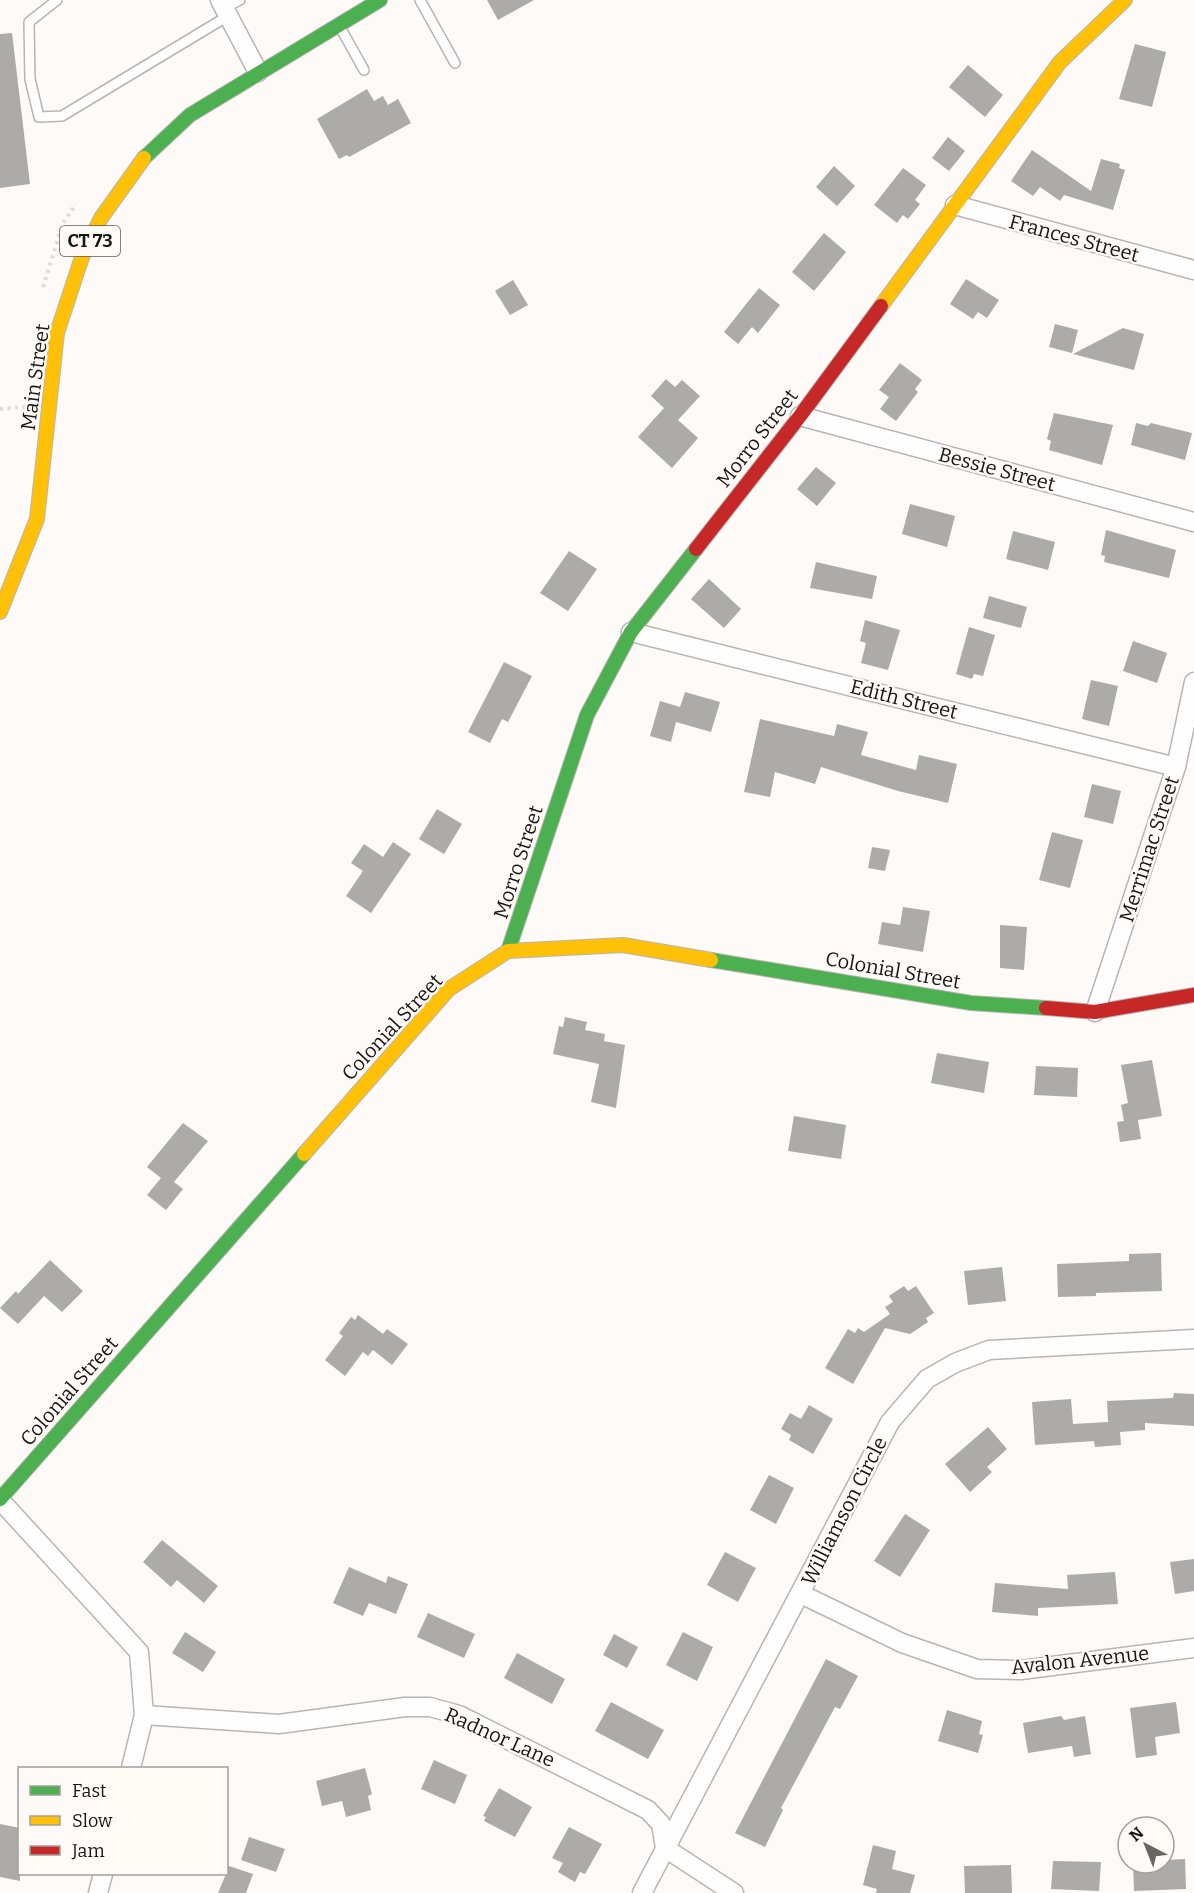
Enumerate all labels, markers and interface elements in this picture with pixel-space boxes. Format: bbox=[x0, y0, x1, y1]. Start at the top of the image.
street label: Frances Street bbox=[1006, 209, 1142, 267]
road number: CT 73 bbox=[60, 226, 120, 256]
street label: Main Street bbox=[16, 322, 54, 432]
street label: Morro Street bbox=[711, 384, 803, 492]
street label: Bessie Street bbox=[936, 442, 1058, 496]
street label: Edith Street bbox=[848, 674, 960, 724]
street label: Merrimac Street bbox=[1114, 773, 1184, 925]
street label: Morro Street bbox=[488, 802, 548, 922]
street label: Colonial Street bbox=[824, 946, 962, 994]
street label: Colonial Street bbox=[337, 969, 447, 1085]
street label: Colonial Street bbox=[15, 1332, 123, 1450]
street label: Williamson Circle bbox=[796, 1433, 892, 1589]
street label: Avalon Avenue bbox=[1010, 1641, 1150, 1679]
street label: Radnor Lane bbox=[441, 1702, 559, 1772]
legend bbox=[18, 1767, 228, 1875]
text: Fast bbox=[72, 1780, 107, 1802]
text: Slow bbox=[72, 1810, 113, 1832]
north arrow bbox=[1116, 1815, 1176, 1875]
text: N bbox=[1125, 1823, 1147, 1845]
text: Jam bbox=[71, 1840, 105, 1862]

